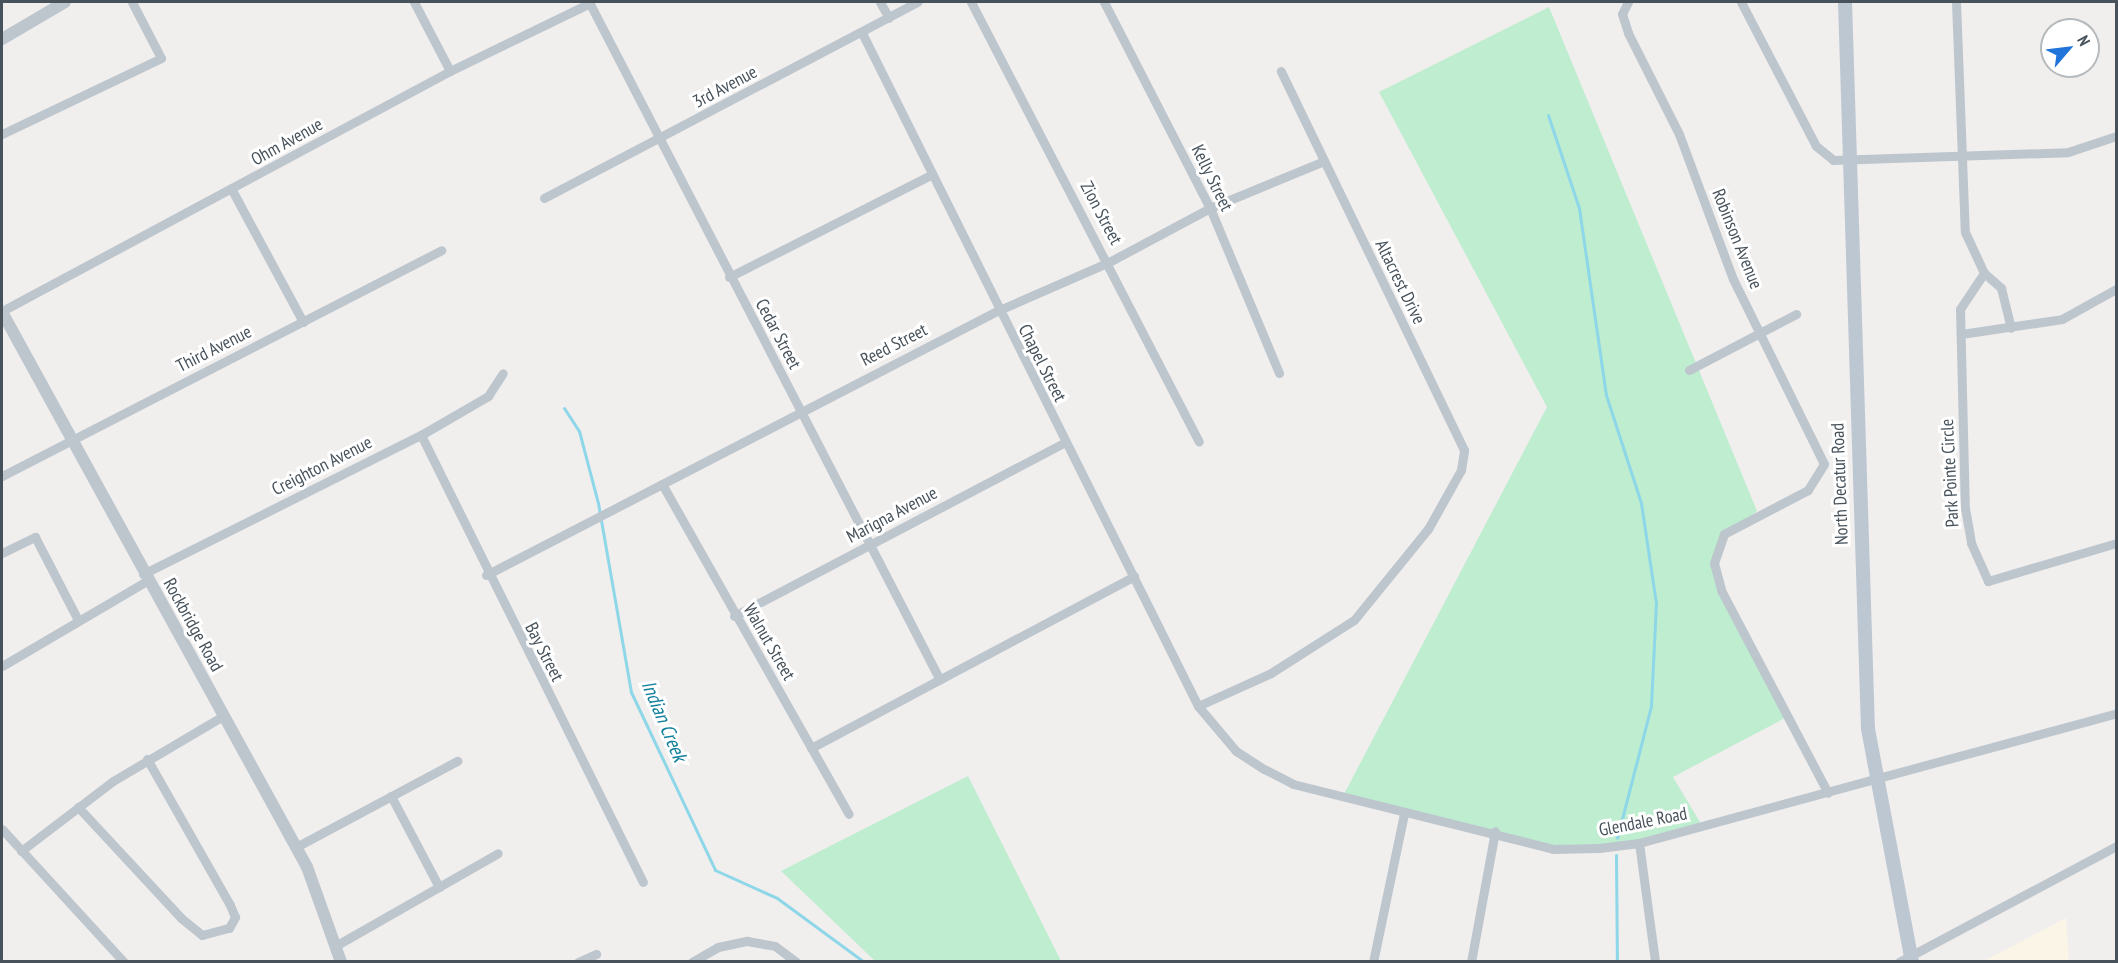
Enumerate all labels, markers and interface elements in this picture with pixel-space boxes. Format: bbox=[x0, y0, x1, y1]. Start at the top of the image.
north arrow bbox=[2040, 18, 2100, 78]
text: N bbox=[2073, 32, 2095, 49]
street label: 3rd Avenue bbox=[689, 61, 761, 113]
street label: Ohm Avenue bbox=[247, 113, 327, 171]
street label: Kelly Street bbox=[1187, 141, 1237, 215]
street label: Zion Street bbox=[1075, 178, 1127, 248]
street label: Robinson Avenue bbox=[1707, 186, 1767, 292]
street label: Altacrest Drive bbox=[1370, 236, 1430, 328]
street label: Cedar Street bbox=[751, 295, 805, 373]
street label: Reed Street bbox=[857, 319, 931, 371]
street label: Third Avenue bbox=[173, 321, 255, 377]
street label: Chapel Street bbox=[1013, 321, 1071, 405]
street label: Park Pointe Circle bbox=[1936, 418, 1964, 528]
street label: North Decatur Road bbox=[1827, 423, 1853, 545]
street label: Creighton Avenue bbox=[268, 431, 376, 501]
street label: Marigna Avenue bbox=[843, 482, 941, 548]
street label: Rockbridge Road bbox=[159, 575, 227, 675]
street label: Walnut Street bbox=[738, 600, 800, 684]
street label: Bay Street bbox=[520, 619, 568, 685]
water label: Indian Creek bbox=[636, 677, 692, 765]
street label: Glendale Road bbox=[1597, 803, 1689, 841]

